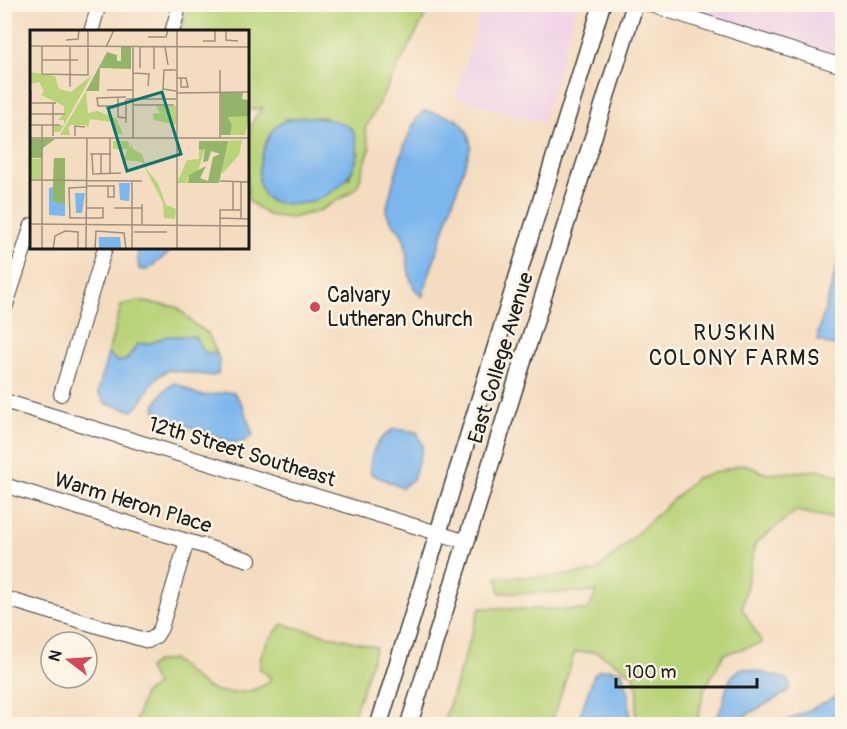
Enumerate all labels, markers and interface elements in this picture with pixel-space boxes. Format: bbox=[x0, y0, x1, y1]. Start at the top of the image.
inset map bbox=[30, 30, 249, 249]
street label: East College Avenue bbox=[462, 268, 540, 447]
place label: Calvary Lutheran Church bbox=[327, 282, 473, 333]
marker: Calvary Lutheran Church bbox=[308, 300, 322, 314]
district label: RUSKIN COLONY FARMS bbox=[649, 319, 821, 372]
street label: 12th Street Southeast bbox=[145, 411, 340, 494]
street label: Warm Heron Place bbox=[51, 466, 216, 540]
north arrow bbox=[39, 630, 99, 690]
text: N bbox=[44, 648, 67, 664]
scale bar bbox=[616, 651, 757, 689]
text: 100 m bbox=[625, 661, 677, 684]

